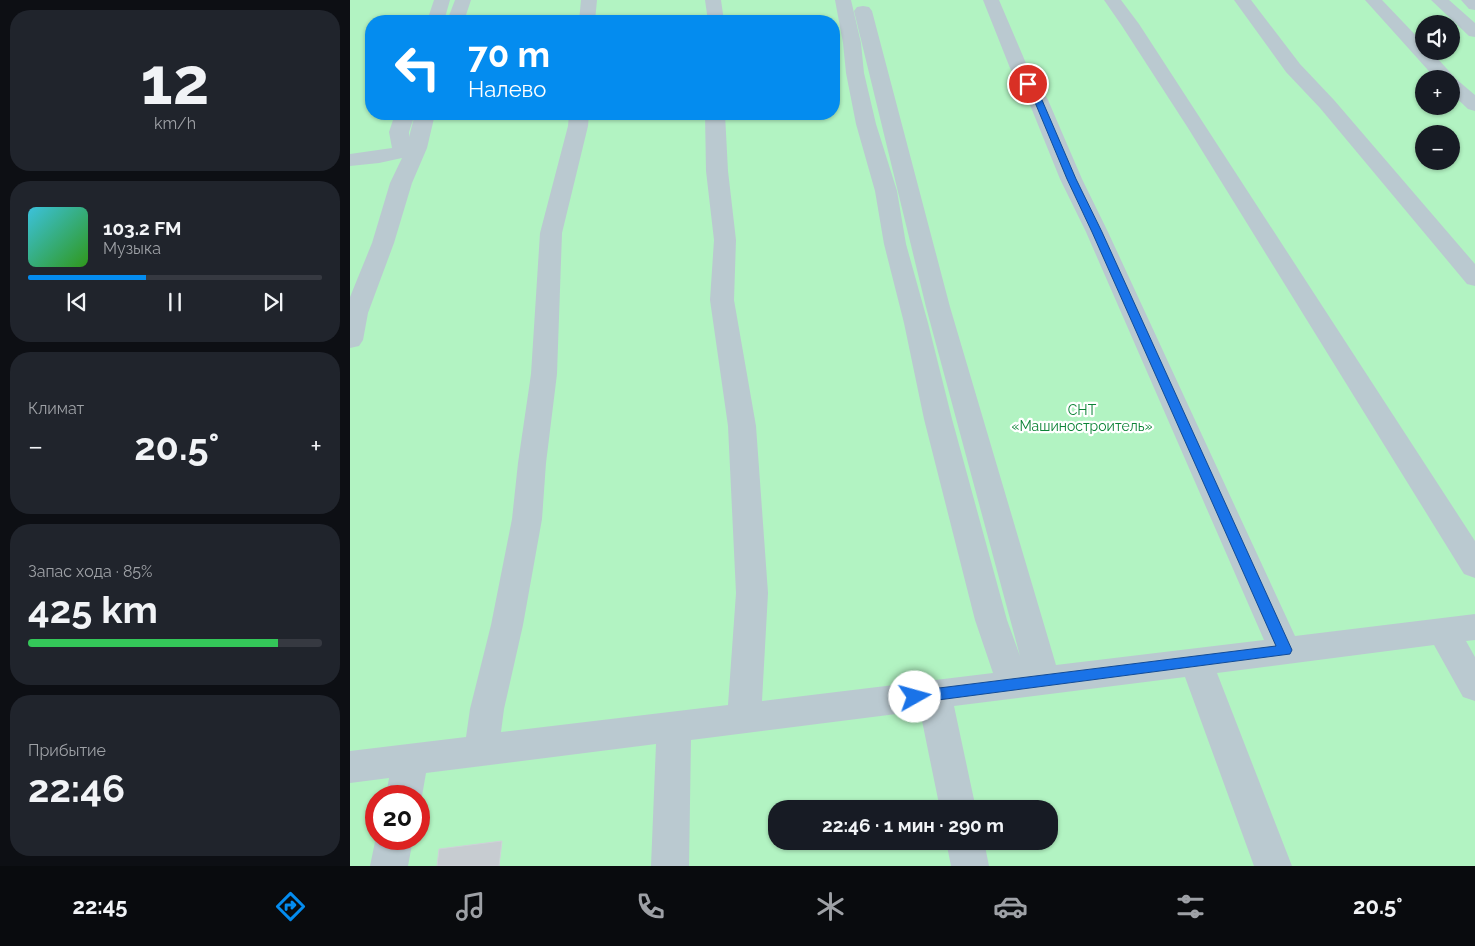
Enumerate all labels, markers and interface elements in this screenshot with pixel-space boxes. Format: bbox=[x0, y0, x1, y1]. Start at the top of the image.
map controls bbox=[1415, 15, 1460, 170]
button: sound bbox=[1415, 15, 1460, 60]
text: 70 m bbox=[468, 34, 550, 75]
icon: left bbox=[385, 35, 450, 100]
text: 12 bbox=[141, 43, 209, 119]
pin bbox=[1007, 63, 1049, 105]
icon: arrive bbox=[1014, 70, 1042, 98]
button: + bbox=[1415, 70, 1460, 115]
text: Налево bbox=[468, 76, 546, 102]
text: km/h bbox=[154, 114, 196, 133]
button: − bbox=[1415, 125, 1460, 170]
text: 103.2 FM bbox=[103, 217, 182, 239]
text: Музыка bbox=[103, 239, 161, 258]
icon: previous bbox=[63, 288, 91, 316]
icon: pause bbox=[161, 288, 189, 316]
icon: next bbox=[259, 288, 287, 316]
text: Климат bbox=[28, 399, 84, 418]
park label: СНТ «Машиностроитель» bbox=[1011, 402, 1153, 434]
text: 20.5° bbox=[134, 424, 219, 469]
text: − bbox=[28, 430, 43, 463]
text: + bbox=[310, 430, 322, 463]
text: Запас хода · 85% bbox=[28, 562, 153, 581]
text: 425 km bbox=[28, 587, 158, 632]
position arrow bbox=[888, 670, 940, 722]
text: Прибытие bbox=[28, 741, 106, 760]
text: 22:46 bbox=[28, 766, 125, 811]
speed limit sign: 20 bbox=[365, 785, 430, 850]
text: 22:46 · 1 мин · 290 m bbox=[822, 814, 1004, 836]
icon: directions bbox=[273, 889, 308, 924]
icon: music bbox=[453, 889, 488, 924]
icon: phone bbox=[633, 889, 668, 924]
icon: climate bbox=[813, 889, 848, 924]
icon: car bbox=[993, 889, 1028, 924]
icon: filters bbox=[1173, 889, 1208, 924]
text: 22:45 bbox=[73, 893, 128, 919]
text: 20.5° bbox=[1353, 893, 1402, 919]

